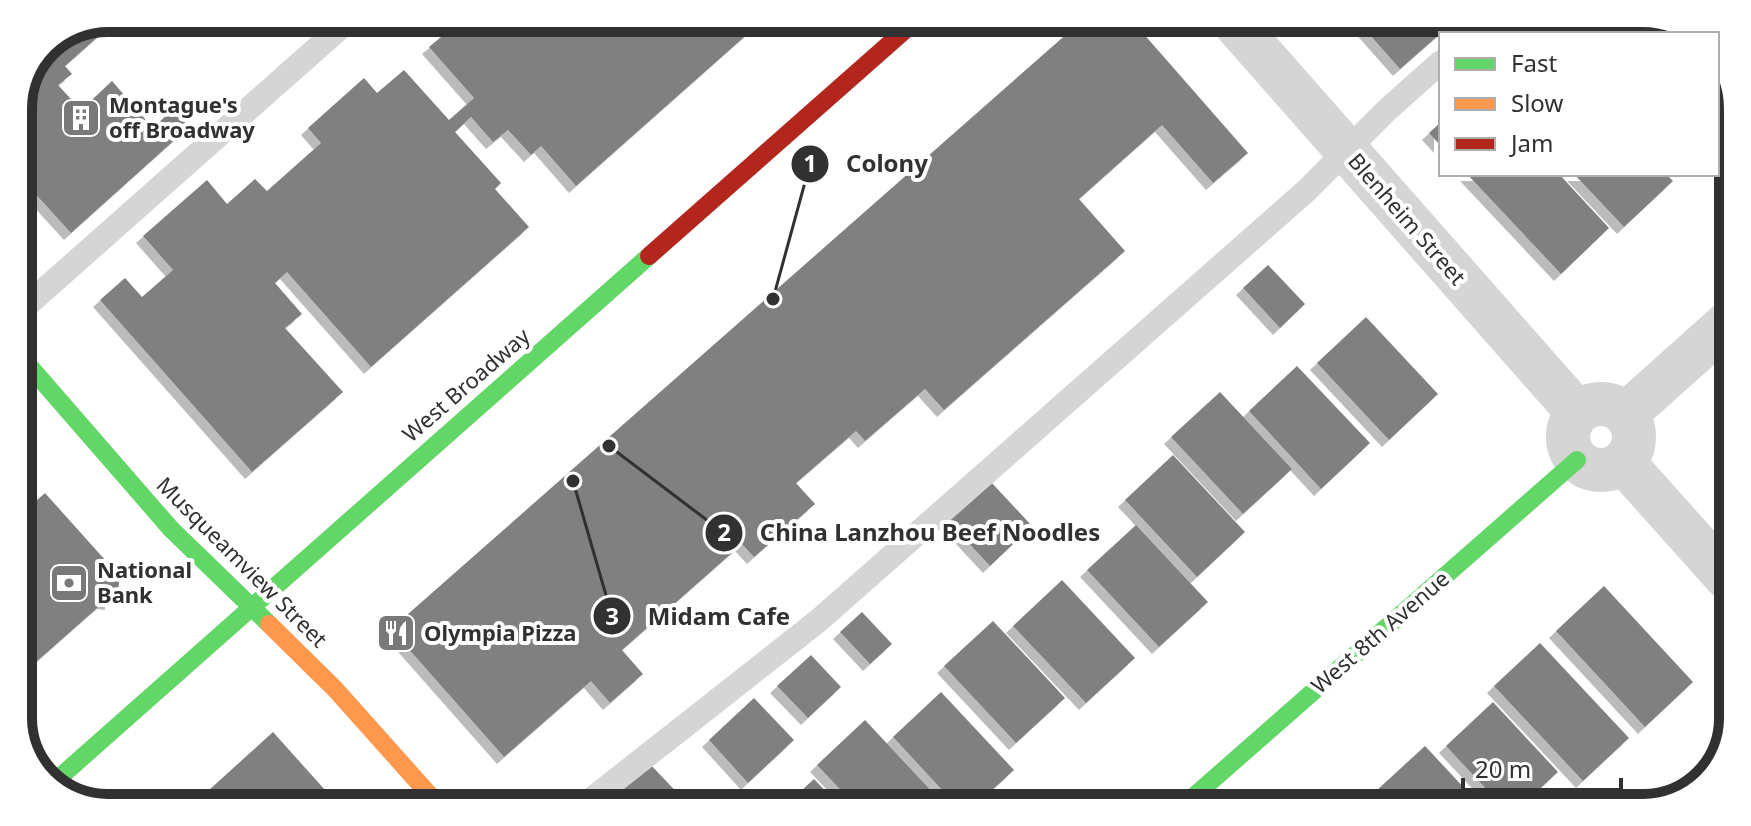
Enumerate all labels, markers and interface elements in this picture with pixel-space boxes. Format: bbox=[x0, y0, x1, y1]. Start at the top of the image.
legend bbox=[1439, 32, 1719, 176]
text: Fast bbox=[1511, 46, 1557, 79]
text: Slow bbox=[1511, 86, 1563, 119]
place label: Montague's off Broadway bbox=[109, 89, 255, 144]
building icon: Montague's off Broadway bbox=[60, 97, 102, 139]
text: Jam bbox=[1509, 126, 1553, 159]
callout: Colony bbox=[790, 140, 944, 188]
text: 1 bbox=[803, 146, 817, 179]
text: Colony bbox=[846, 146, 928, 179]
street label: Blenheim Street bbox=[1342, 146, 1473, 291]
street label: West Broadway bbox=[395, 320, 536, 448]
street label: Musqueamview Street bbox=[151, 469, 335, 653]
callout: China Lanzhou Beef Noodles bbox=[704, 509, 1116, 557]
text: 2 bbox=[717, 515, 731, 548]
text: China Lanzhou Beef Noodles bbox=[760, 515, 1100, 548]
place label: National Bank bbox=[97, 554, 192, 609]
bank icon: National Bank bbox=[48, 562, 90, 604]
street label: West 8th Avenue bbox=[1304, 563, 1455, 700]
callout: Midam Cafe bbox=[592, 592, 806, 640]
text: 3 bbox=[605, 599, 619, 632]
text: Midam Cafe bbox=[648, 599, 790, 632]
restaurant icon: Olympia Pizza bbox=[375, 612, 417, 654]
place label: Olympia Pizza bbox=[424, 617, 576, 647]
scale bar bbox=[1463, 742, 1621, 792]
text: 20 m bbox=[1475, 752, 1531, 785]

